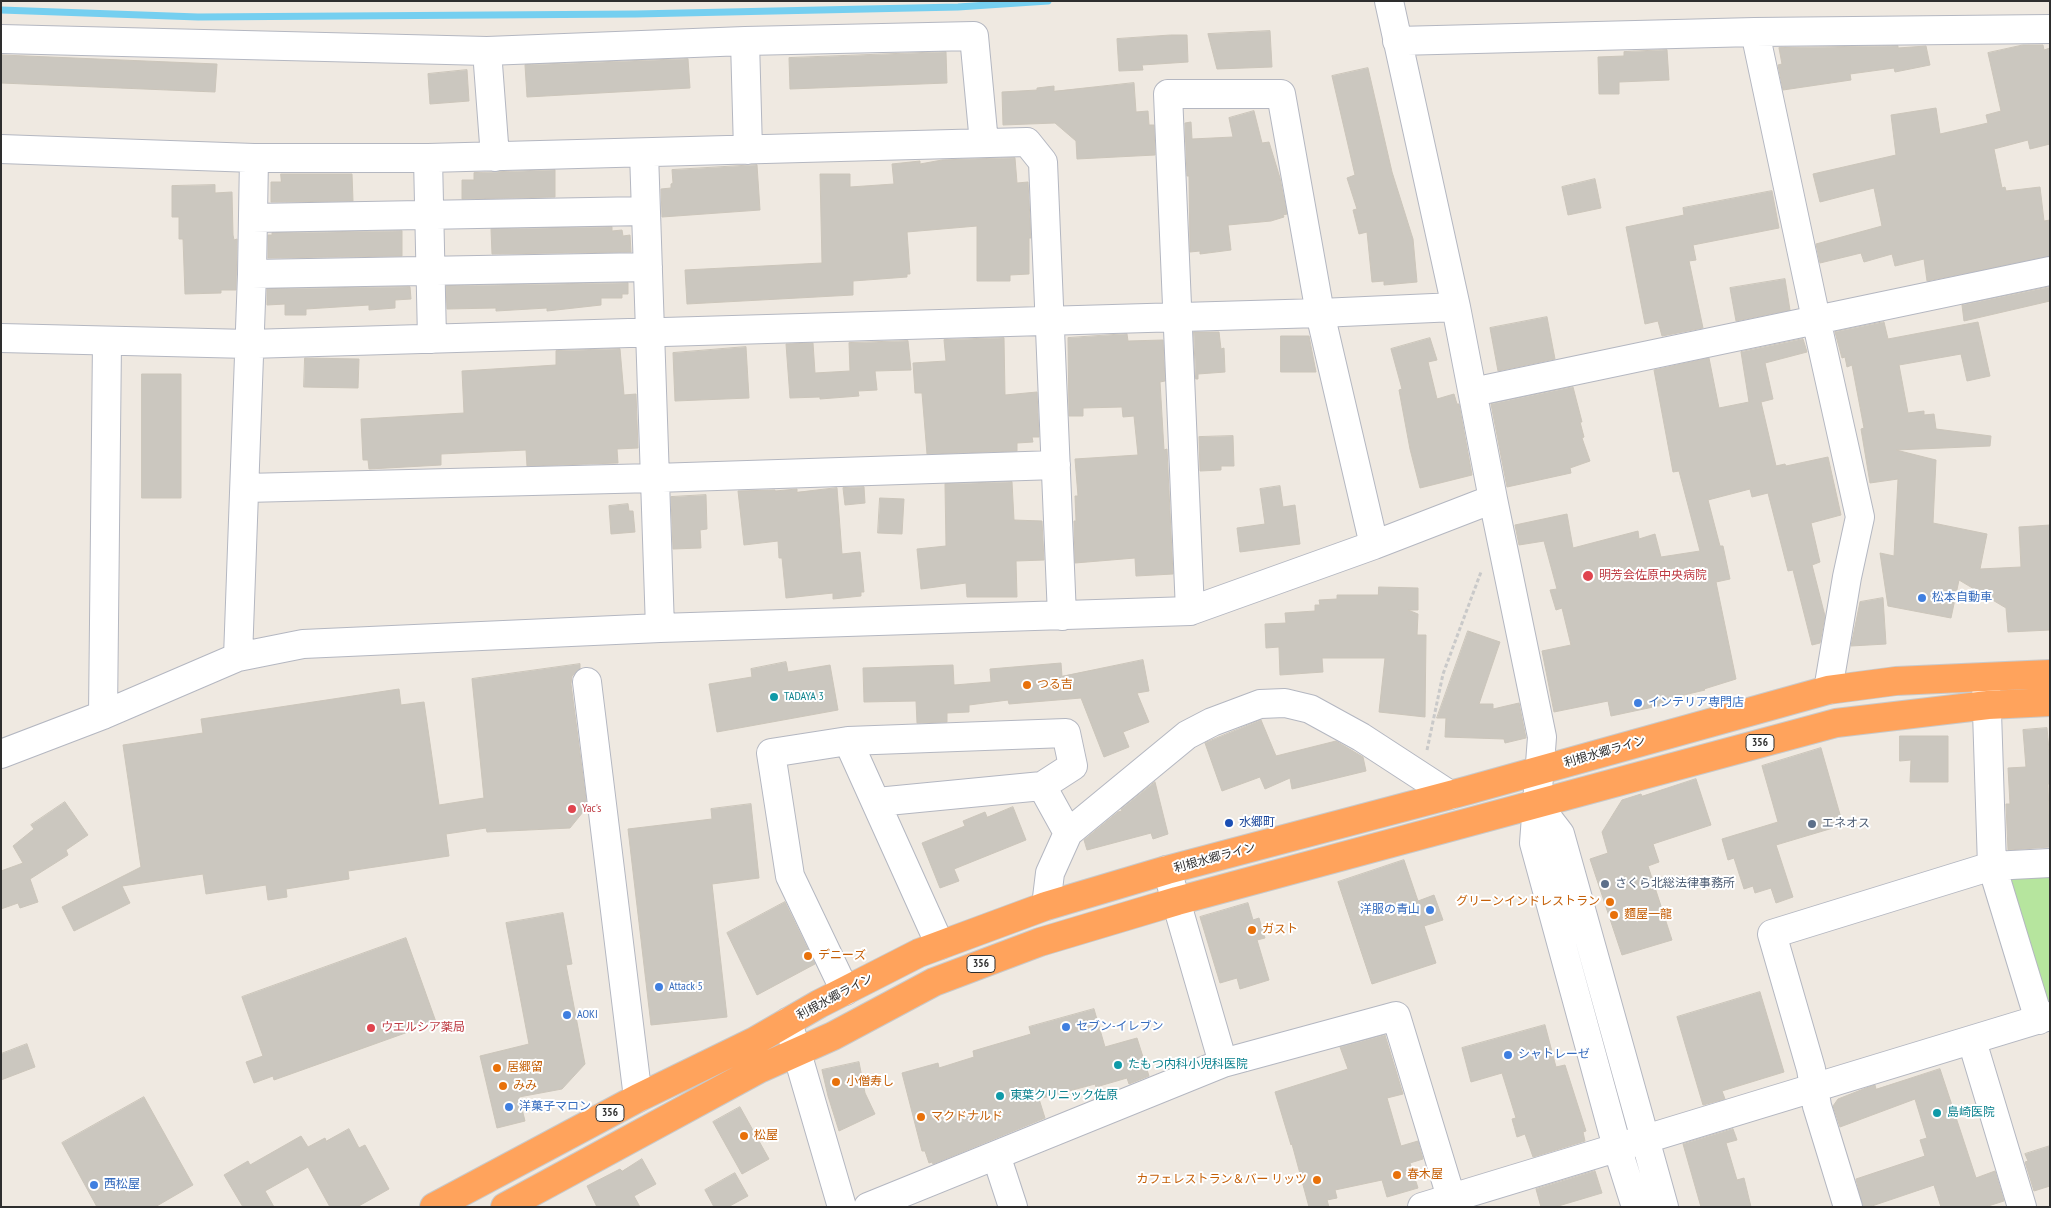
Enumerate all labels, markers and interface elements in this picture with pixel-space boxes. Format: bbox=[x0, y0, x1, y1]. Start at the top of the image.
marker: 明芳会佐原中央病院 bbox=[1581, 569, 1595, 583]
place label: 明芳会佐原中央病院 bbox=[1599, 569, 1707, 583]
place label: 松本自動車 bbox=[1932, 591, 1992, 605]
marker: 松本自動車 bbox=[1916, 592, 1928, 604]
place label: つる吉 bbox=[1037, 678, 1073, 692]
marker: つる吉 bbox=[1021, 679, 1033, 691]
place label: TADAYA 3 bbox=[784, 690, 824, 704]
marker: TADAYA 3 bbox=[768, 691, 780, 703]
place label: インテリア専門店 bbox=[1648, 696, 1744, 710]
marker: インテリア専門店 bbox=[1632, 697, 1644, 709]
street label: 利根水郷ライン bbox=[1563, 734, 1647, 770]
road number: 356 bbox=[1746, 734, 1774, 751]
place label: Yac's bbox=[582, 802, 601, 816]
marker: Yac's bbox=[566, 803, 578, 815]
place label: 水郷町 bbox=[1239, 816, 1275, 830]
marker: 水郷町 bbox=[1223, 817, 1235, 829]
place label: エネオス bbox=[1822, 817, 1870, 831]
marker: エネオス bbox=[1806, 818, 1818, 830]
street label: 利根水郷ライン bbox=[1173, 840, 1257, 876]
place label: さくら北総法律事務所 bbox=[1615, 877, 1735, 891]
marker: さくら北総法律事務所 bbox=[1599, 878, 1611, 890]
place label: グリーンインドレストラン bbox=[1456, 895, 1600, 909]
marker: グリーンインドレストラン bbox=[1604, 896, 1616, 908]
place label: 洋服の青山 bbox=[1360, 903, 1420, 917]
marker: 洋服の青山 bbox=[1424, 904, 1436, 916]
place label: 麵屋一龍 bbox=[1624, 908, 1672, 922]
marker: 麵屋一龍 bbox=[1608, 909, 1620, 921]
place label: ガスト bbox=[1262, 923, 1298, 937]
marker: ガスト bbox=[1246, 924, 1258, 936]
place label: デニーズ bbox=[818, 949, 866, 963]
marker: デニーズ bbox=[802, 950, 814, 962]
road number: 356 bbox=[967, 956, 995, 972]
street label: 利根水郷ライン bbox=[795, 971, 875, 1023]
place label: Attack 5 bbox=[669, 980, 703, 994]
marker: Attack 5 bbox=[653, 981, 665, 993]
place label: AOKI bbox=[577, 1008, 598, 1022]
marker: AOKI bbox=[561, 1009, 573, 1021]
place label: セブン-イレブン bbox=[1076, 1020, 1163, 1034]
place label: ウエルシア薬局 bbox=[381, 1021, 465, 1035]
marker: セブン-イレブン bbox=[1060, 1021, 1072, 1033]
marker: ウエルシア薬局 bbox=[365, 1022, 377, 1034]
place label: シャトレーゼ bbox=[1518, 1048, 1590, 1062]
marker: シャトレーゼ bbox=[1502, 1049, 1514, 1061]
place label: たもつ内科小児科医院 bbox=[1128, 1058, 1248, 1072]
marker: たもつ内科小児科医院 bbox=[1112, 1059, 1124, 1071]
place label: 居郷留 bbox=[507, 1061, 543, 1075]
marker: 居郷留 bbox=[491, 1062, 503, 1074]
place label: 小僧寿し bbox=[846, 1075, 894, 1089]
marker: 小僧寿し bbox=[830, 1076, 842, 1088]
place label: みみ bbox=[513, 1079, 537, 1093]
marker: みみ bbox=[497, 1080, 509, 1092]
place label: 東葉クリニック佐原 bbox=[1010, 1089, 1118, 1103]
marker: 東葉クリニック佐原 bbox=[994, 1090, 1006, 1102]
place label: 洋菓子マロン bbox=[519, 1100, 591, 1114]
marker: 洋菓子マロン bbox=[503, 1101, 515, 1113]
road number: 356 bbox=[596, 1104, 624, 1122]
place label: 島崎医院 bbox=[1947, 1106, 1995, 1120]
marker: 島崎医院 bbox=[1931, 1107, 1943, 1119]
place label: マクドナルド bbox=[931, 1110, 1003, 1124]
marker: マクドナルド bbox=[915, 1111, 927, 1123]
place label: 松屋 bbox=[754, 1129, 778, 1143]
marker: 松屋 bbox=[738, 1130, 750, 1142]
place label: 春木屋 bbox=[1407, 1168, 1443, 1182]
marker: 春木屋 bbox=[1391, 1169, 1403, 1181]
place label: カフェレストラン＆バー リッツ bbox=[1136, 1173, 1307, 1187]
marker: カフェレストラン＆バー リッツ bbox=[1311, 1174, 1323, 1186]
place label: 西松屋 bbox=[104, 1178, 140, 1192]
marker: 西松屋 bbox=[88, 1179, 100, 1191]

